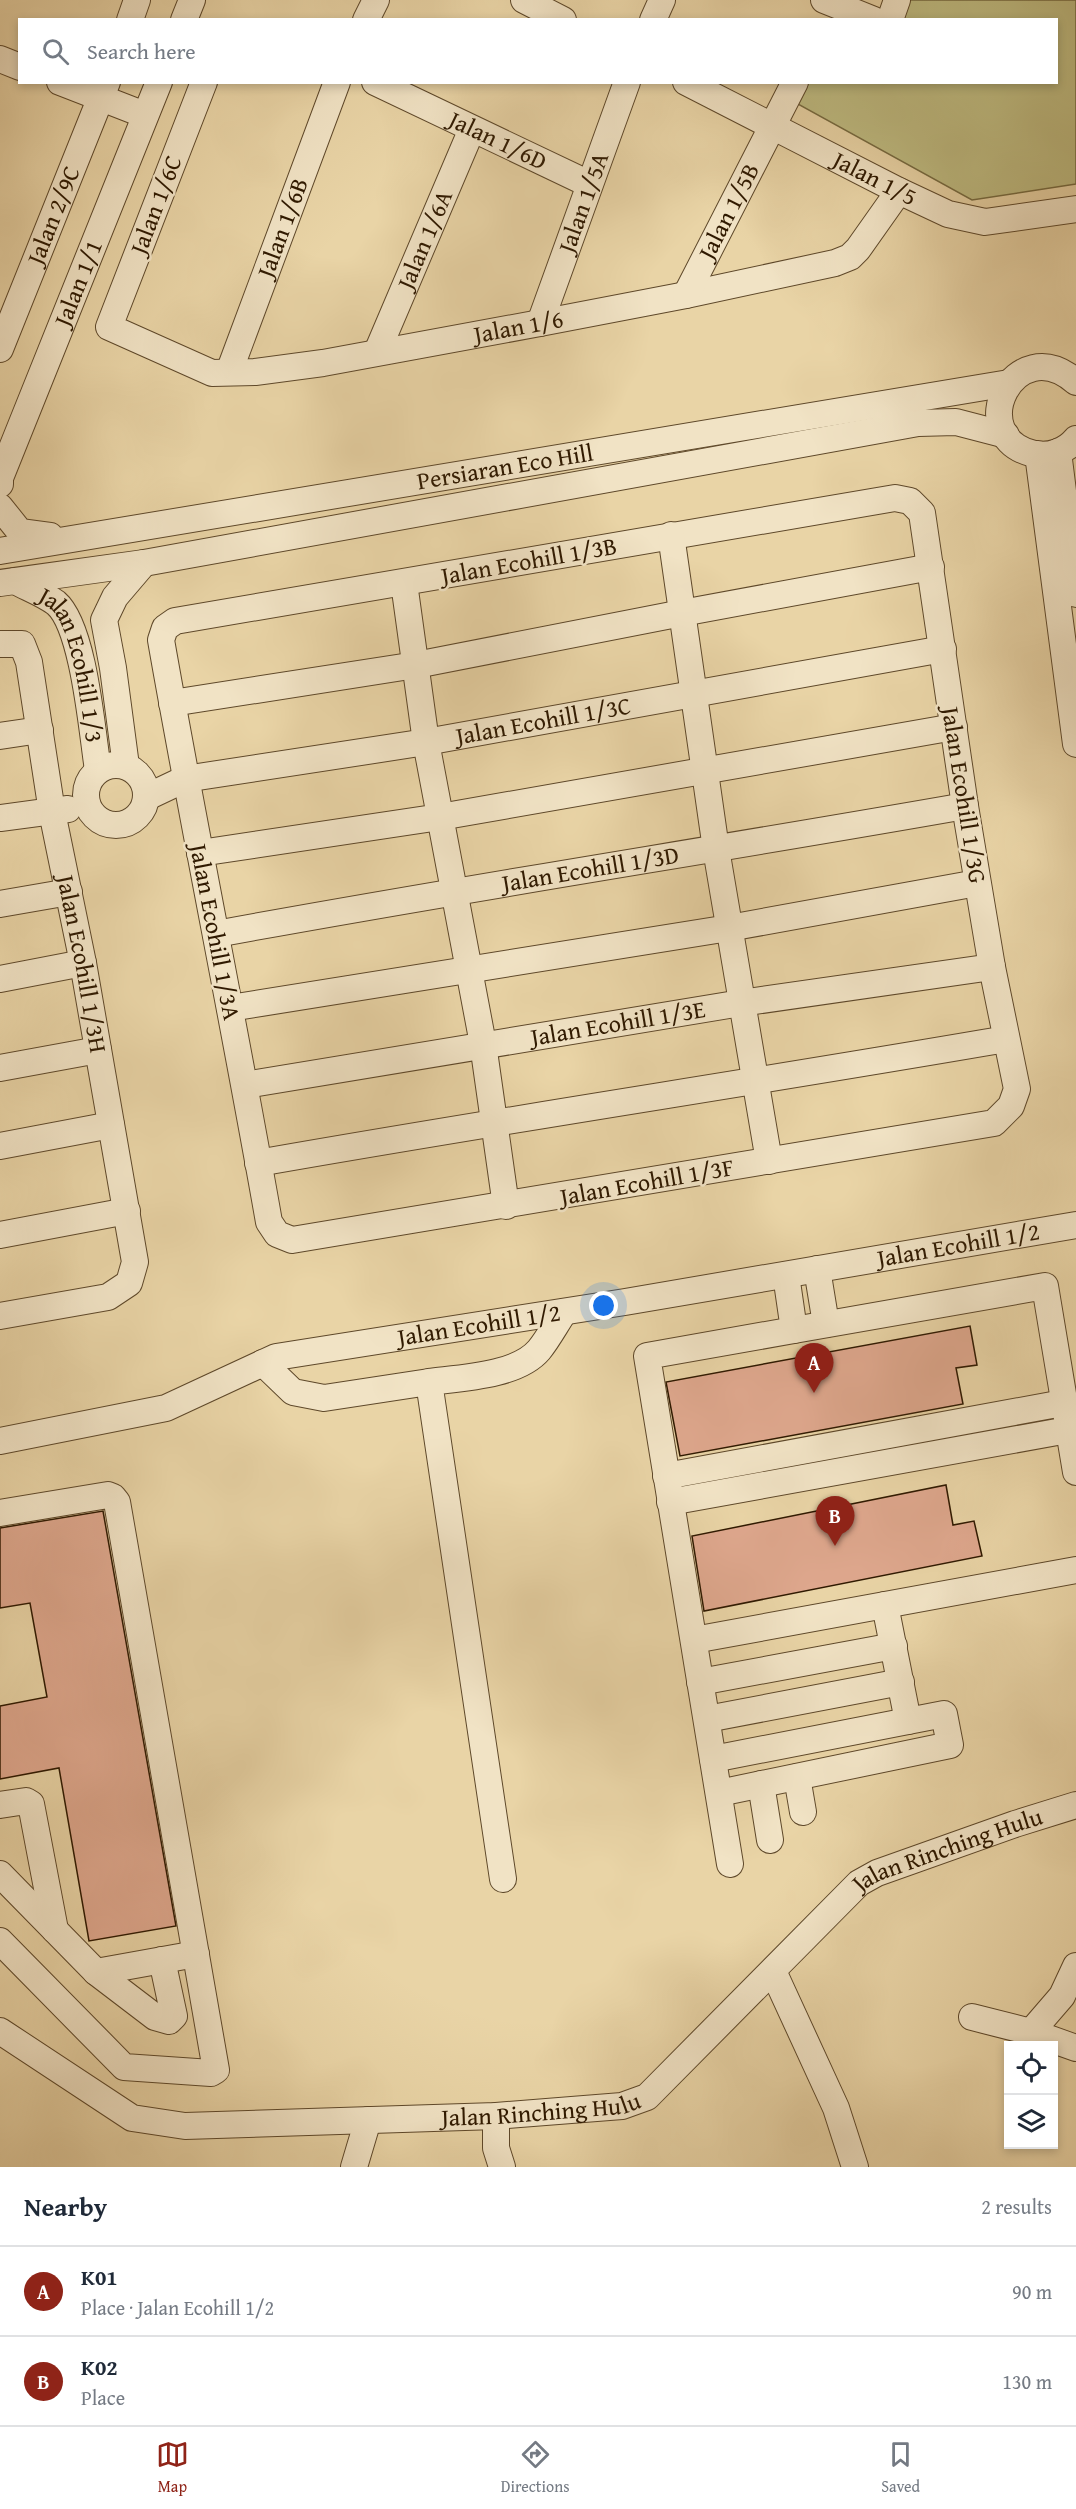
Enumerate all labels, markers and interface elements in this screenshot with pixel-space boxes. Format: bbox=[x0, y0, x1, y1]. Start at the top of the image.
search box bbox=[18, 18, 1058, 84]
icon: search bbox=[39, 35, 72, 68]
text: Search here bbox=[87, 35, 196, 67]
street label: Jalan 1/6D bbox=[440, 100, 553, 178]
street label: Jalan 1/5 bbox=[824, 141, 923, 214]
street label: Jalan 1/5A bbox=[548, 147, 617, 260]
street label: Jalan 1/6C bbox=[120, 150, 190, 262]
street label: Jalan 1/5B bbox=[688, 157, 768, 268]
street label: Jalan 2/9C bbox=[17, 161, 89, 272]
street label: Jalan 1/6B bbox=[247, 173, 317, 285]
street label: Jalan 1/6A bbox=[387, 184, 461, 297]
street label: Jalan 1/1 bbox=[44, 235, 111, 334]
street label: Jalan 1/6 bbox=[468, 301, 566, 352]
street label: Persiaran Eco Hill bbox=[414, 434, 596, 498]
street label: Jalan Ecohill 1/3B bbox=[435, 528, 619, 594]
street label: Jalan Ecohill 1/3 bbox=[30, 577, 112, 745]
street label: Jalan Ecohill 1/3C bbox=[450, 687, 634, 754]
street label: Jalan Ecohill 1/3G bbox=[933, 701, 996, 886]
street label: Jalan Ecohill 1/3D bbox=[496, 837, 681, 901]
street label: Jalan Ecohill 1/3A bbox=[181, 838, 250, 1023]
street label: Jalan Ecohill 1/3H bbox=[48, 869, 116, 1056]
street label: Jalan Ecohill 1/3E bbox=[525, 991, 708, 1055]
street label: Jalan Ecohill 1/3F bbox=[554, 1149, 737, 1215]
street label: Jalan Ecohill 1/2 bbox=[871, 1214, 1042, 1276]
your location bbox=[589, 1291, 618, 1320]
street label: Jalan Ecohill 1/2 bbox=[392, 1294, 563, 1355]
pin: A bbox=[794, 1344, 834, 1393]
pin: B bbox=[816, 1496, 854, 1546]
street label: Jalan Rinching Hulu bbox=[841, 1799, 1047, 1901]
map controls bbox=[1004, 2041, 1058, 2149]
button: locate bbox=[1004, 2041, 1058, 2095]
street label: Jalan Rinching Hulu bbox=[438, 2083, 645, 2135]
button: layers bbox=[1004, 2095, 1058, 2149]
text: Nearby bbox=[24, 2187, 107, 2226]
text: 2 results bbox=[981, 2192, 1052, 2221]
text: K01 bbox=[81, 2261, 118, 2293]
text: A bbox=[37, 2277, 50, 2306]
text: 90 m bbox=[1012, 2277, 1052, 2306]
text: Place · Jalan Ecohill 1/2 bbox=[81, 2293, 274, 2322]
text: K02 bbox=[81, 2351, 118, 2383]
text: B bbox=[37, 2367, 50, 2396]
text: 130 m bbox=[1002, 2367, 1052, 2396]
text: Place bbox=[81, 2383, 125, 2412]
tab: Map bbox=[156, 2438, 189, 2498]
tab: Directions bbox=[501, 2438, 570, 2498]
tab: Saved bbox=[881, 2438, 920, 2498]

